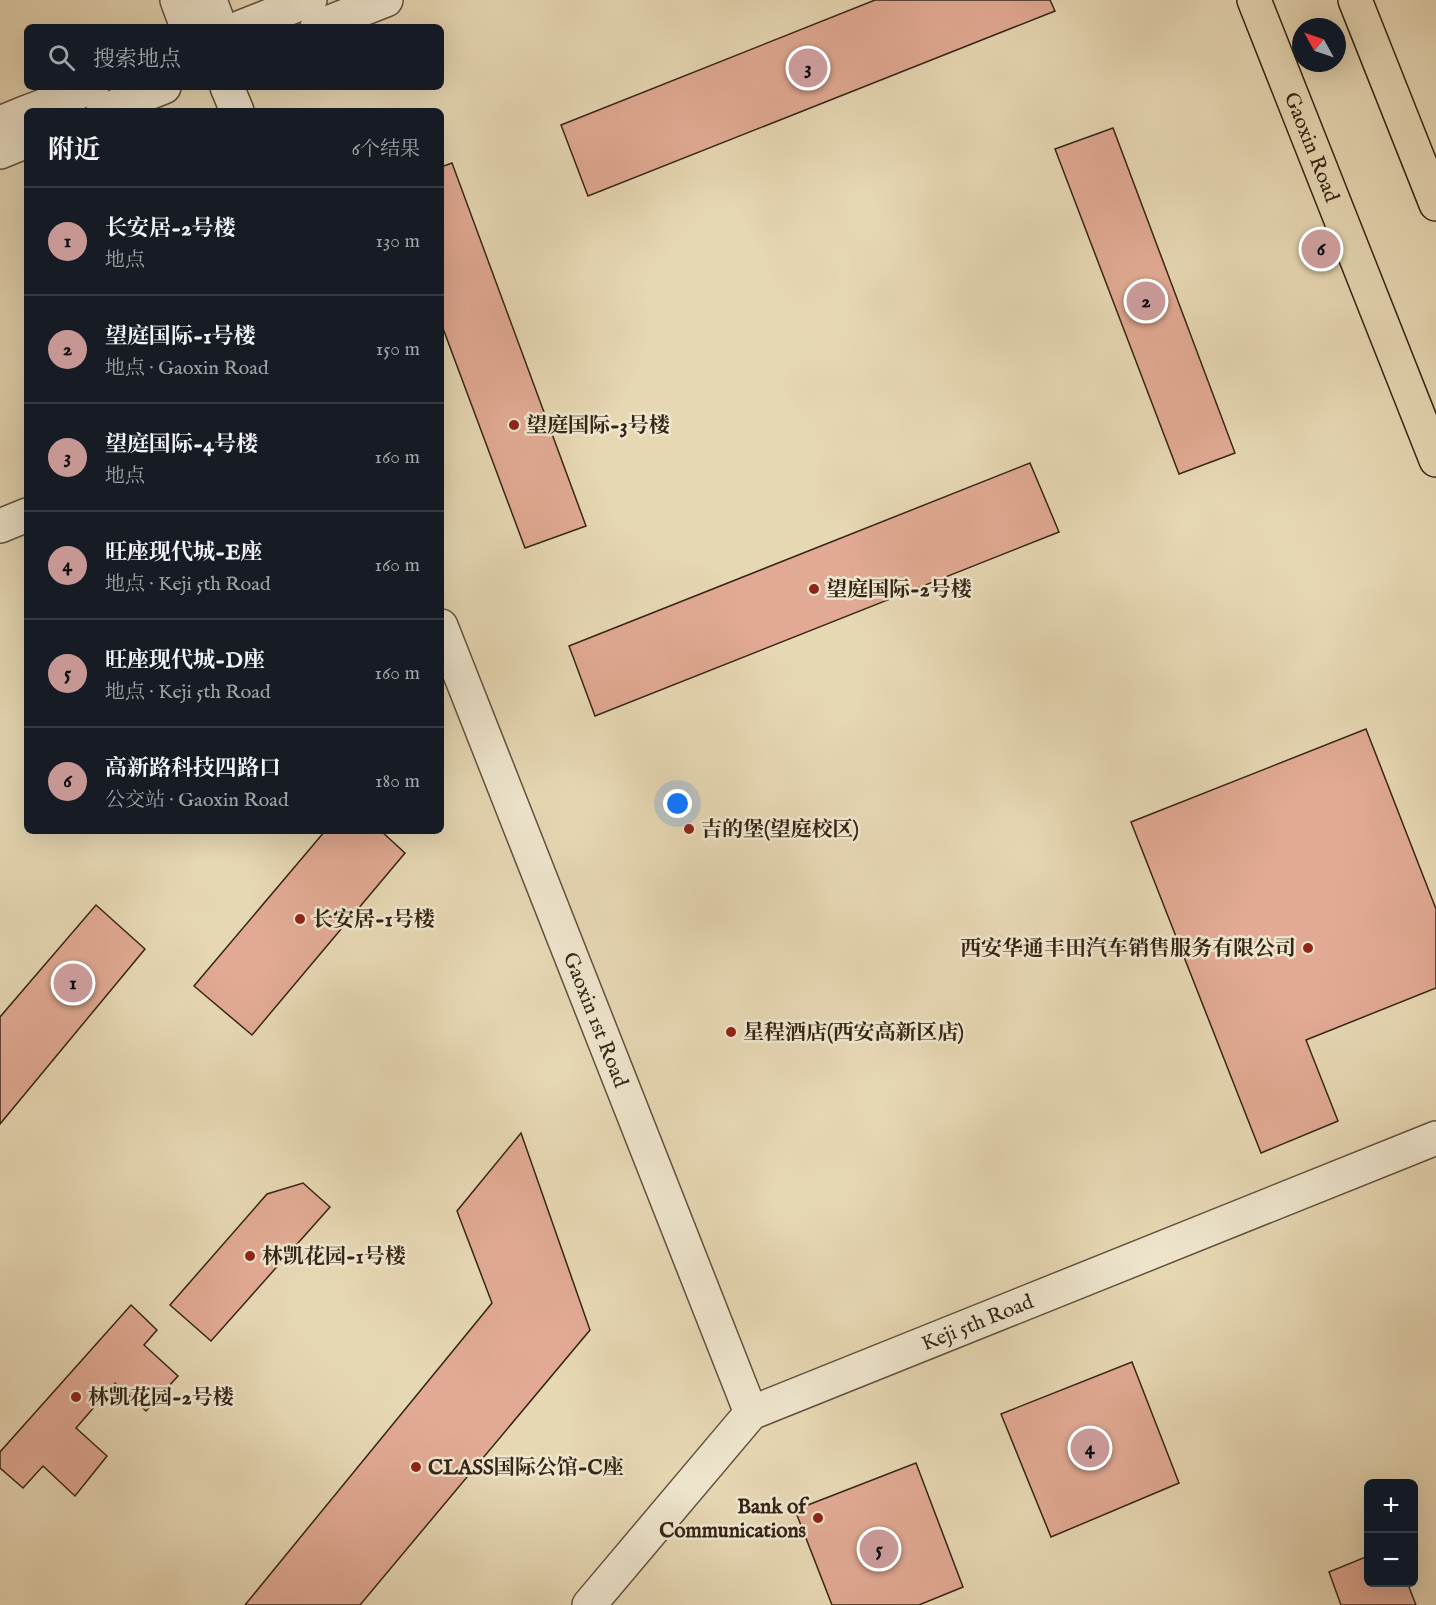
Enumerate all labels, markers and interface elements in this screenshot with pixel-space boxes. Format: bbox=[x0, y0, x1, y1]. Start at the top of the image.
north arrow bbox=[1292, 18, 1346, 72]
search box bbox=[24, 24, 444, 90]
icon: search bbox=[45, 41, 78, 74]
text: 搜索地点 bbox=[93, 46, 181, 74]
pin: 3 bbox=[788, 46, 828, 90]
street label: Gaoxin Road bbox=[1277, 89, 1345, 207]
text: 附近 bbox=[48, 134, 100, 167]
text: 6个结果 bbox=[352, 137, 420, 162]
text: 长安居-2号楼 bbox=[105, 215, 236, 243]
pin: 6 bbox=[1302, 226, 1340, 272]
text: 1 bbox=[64, 229, 71, 254]
text: 130 m bbox=[375, 229, 420, 254]
text: 地点 bbox=[105, 248, 145, 273]
pin: 2 bbox=[1126, 278, 1166, 324]
text: 望庭国际-1号楼 bbox=[105, 323, 255, 351]
text: 2 bbox=[63, 337, 72, 362]
text: 150 m bbox=[376, 337, 420, 362]
text: 地点 · Gaoxin Road bbox=[105, 356, 269, 381]
place label: 望庭国际-3号楼 bbox=[526, 413, 670, 440]
marker: 望庭国际-3号楼 bbox=[507, 418, 521, 432]
text: 望庭国际-4号楼 bbox=[105, 431, 258, 459]
text: 3 bbox=[64, 445, 71, 470]
text: 160 m bbox=[374, 445, 420, 470]
text: 地点 bbox=[105, 464, 145, 489]
text: 旺座现代城-E座 bbox=[105, 539, 262, 567]
text: 4 bbox=[63, 553, 72, 578]
text: 160 m bbox=[374, 553, 420, 578]
text: 地点 · Keji 5th Road bbox=[105, 572, 271, 597]
place label: 望庭国际-2号楼 bbox=[826, 577, 972, 604]
marker: 望庭国际-2号楼 bbox=[807, 582, 821, 596]
text: 旺座现代城-D座 bbox=[105, 647, 265, 675]
text: 5 bbox=[64, 661, 71, 686]
text: 160 m bbox=[374, 661, 420, 686]
text: 地点 · Keji 5th Road bbox=[105, 680, 271, 705]
text: 高新路科技四路口 bbox=[105, 755, 281, 783]
text: 6 bbox=[63, 769, 72, 794]
text: 180 m bbox=[375, 769, 420, 794]
text: 公交站 · Gaoxin Road bbox=[105, 788, 289, 813]
your location bbox=[663, 789, 692, 818]
place label: 吉的堡(望庭校区) bbox=[701, 817, 859, 844]
marker: 吉的堡(望庭校区) bbox=[682, 822, 696, 836]
place label: 长安居-1号楼 bbox=[312, 907, 435, 934]
marker: 长安居-1号楼 bbox=[293, 912, 307, 926]
place label: 西安华通丰田汽车销售服务有限公司 bbox=[960, 936, 1296, 963]
marker: 西安华通丰田汽车销售服务有限公司 bbox=[1301, 941, 1315, 955]
street label: Gaoxin 1st Road bbox=[556, 949, 634, 1092]
pin: 1 bbox=[54, 960, 92, 1006]
place label: 星程酒店(西安高新区店) bbox=[743, 1020, 964, 1047]
marker: 星程酒店(西安高新区店) bbox=[724, 1025, 738, 1039]
place label: 林凯花园-1号楼 bbox=[262, 1244, 406, 1271]
marker: 林凯花园-1号楼 bbox=[243, 1249, 257, 1263]
street label: Keji 5th Road bbox=[918, 1289, 1038, 1358]
place label: 林凯花园-2号楼 bbox=[88, 1385, 234, 1412]
marker: 林凯花园-2号楼 bbox=[69, 1390, 83, 1404]
pin: 4 bbox=[1070, 1426, 1110, 1470]
place label: CLASS国际公馆-C座 bbox=[428, 1455, 623, 1482]
marker: CLASS国际公馆-C座 bbox=[409, 1460, 423, 1474]
map controls bbox=[1364, 1479, 1418, 1587]
button: + bbox=[1364, 1479, 1418, 1533]
place label: Bank of Communications bbox=[659, 1494, 809, 1545]
marker: Bank of Communications bbox=[811, 1511, 825, 1525]
pin: 5 bbox=[860, 1526, 898, 1572]
button: − bbox=[1364, 1533, 1418, 1587]

